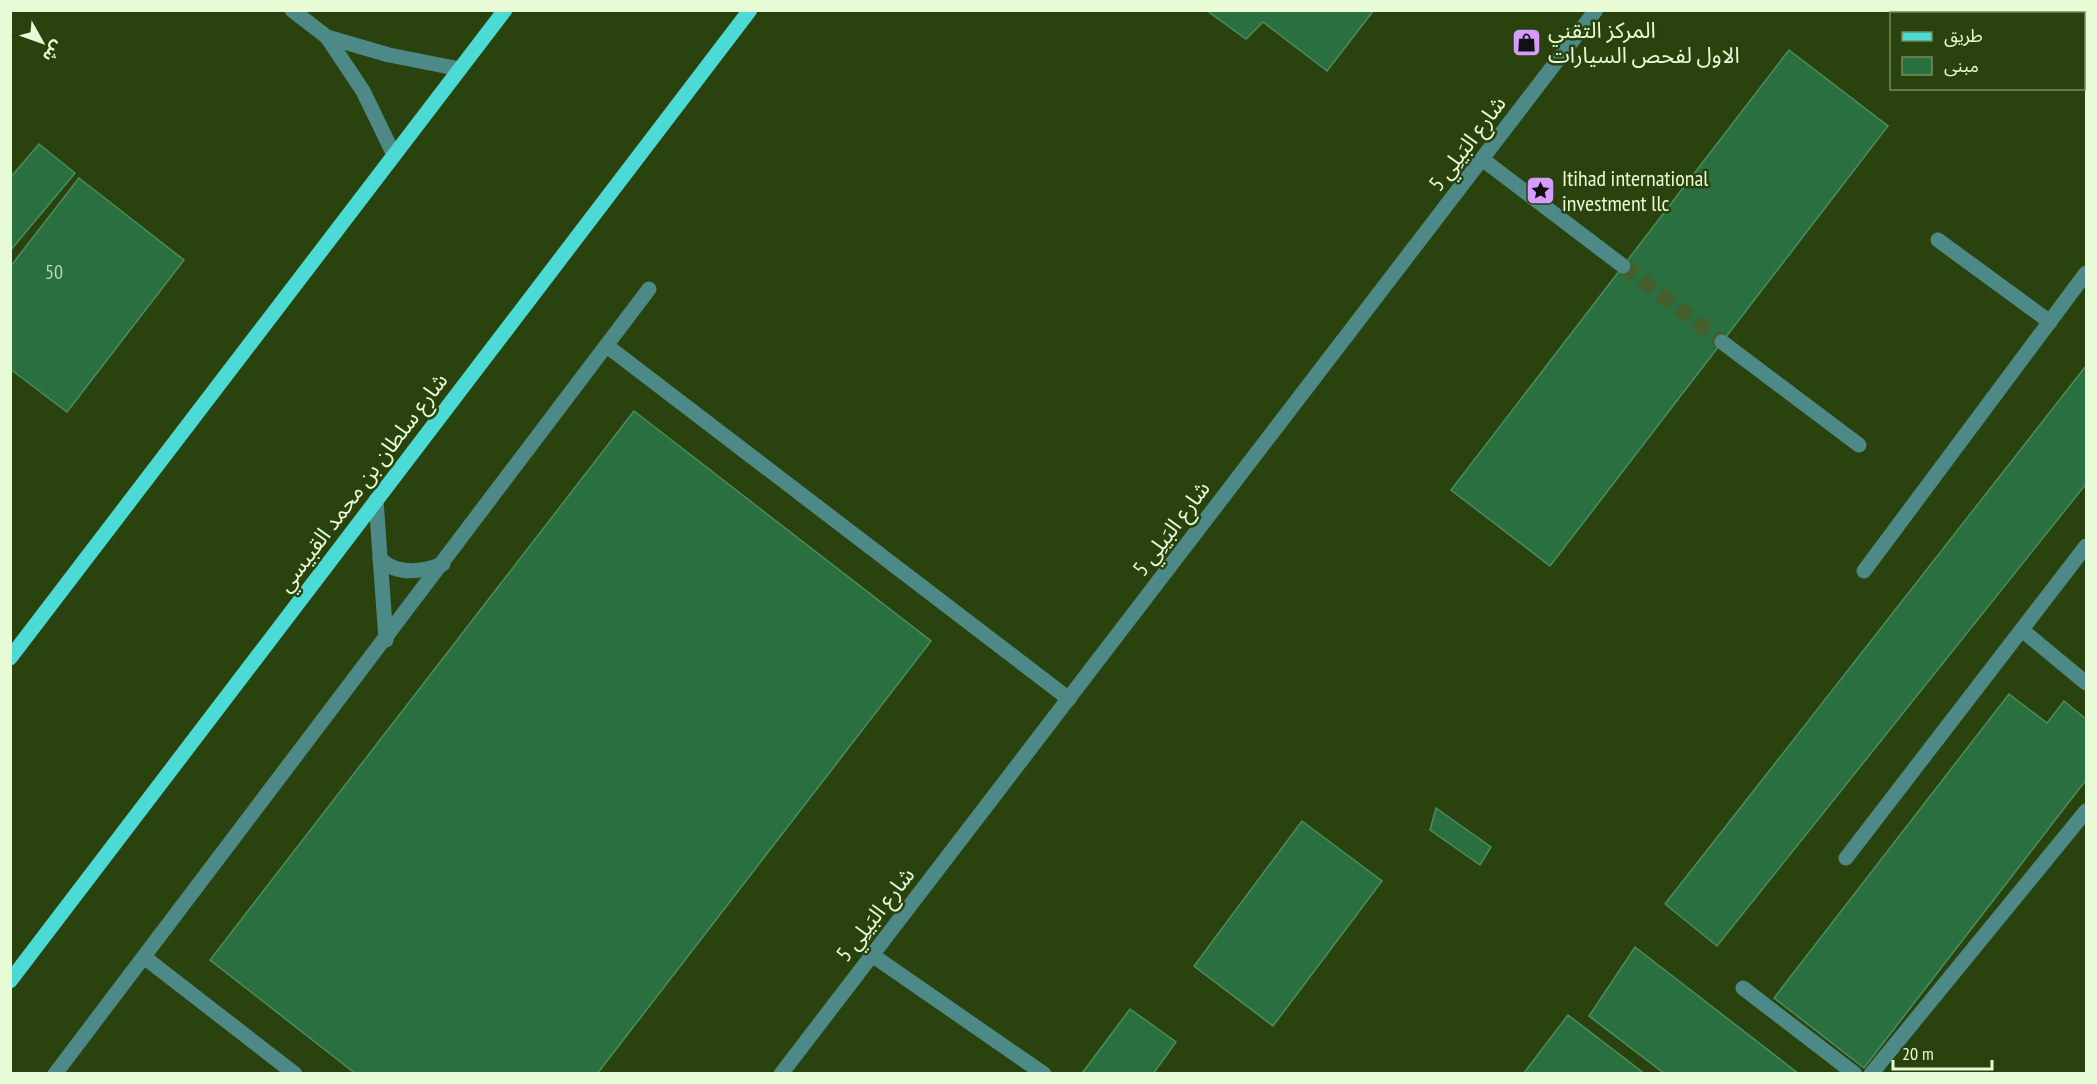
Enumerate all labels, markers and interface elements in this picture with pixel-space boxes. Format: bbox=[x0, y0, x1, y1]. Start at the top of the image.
north arrow bbox=[12, 12, 72, 72]
legend bbox=[1890, 12, 2085, 90]
place label: المركز التقني الاول لفحص السيارات bbox=[1548, 16, 1740, 69]
text: طريق bbox=[1944, 24, 1983, 47]
shop icon: المركز التقني الاول لفحص السيارات bbox=[1511, 27, 1543, 59]
text: ش bbox=[39, 37, 68, 67]
text: مبنى bbox=[1944, 54, 1979, 77]
street label: شارع البَيلِي 5 bbox=[1422, 90, 1514, 198]
place label: Itihad international investment llc bbox=[1562, 164, 1709, 217]
place icon: Itihad international investment llc bbox=[1525, 175, 1557, 207]
house number: 50 bbox=[45, 259, 63, 285]
street label: شارع سلطان بن محمد القبيسي bbox=[270, 367, 456, 599]
street label: شارع البَيلِي 5 bbox=[1126, 475, 1218, 583]
street label: شارع البَيلِي 5 bbox=[830, 861, 923, 969]
scale bar bbox=[1893, 1033, 1992, 1071]
text: 20 m bbox=[1902, 1042, 1934, 1065]

